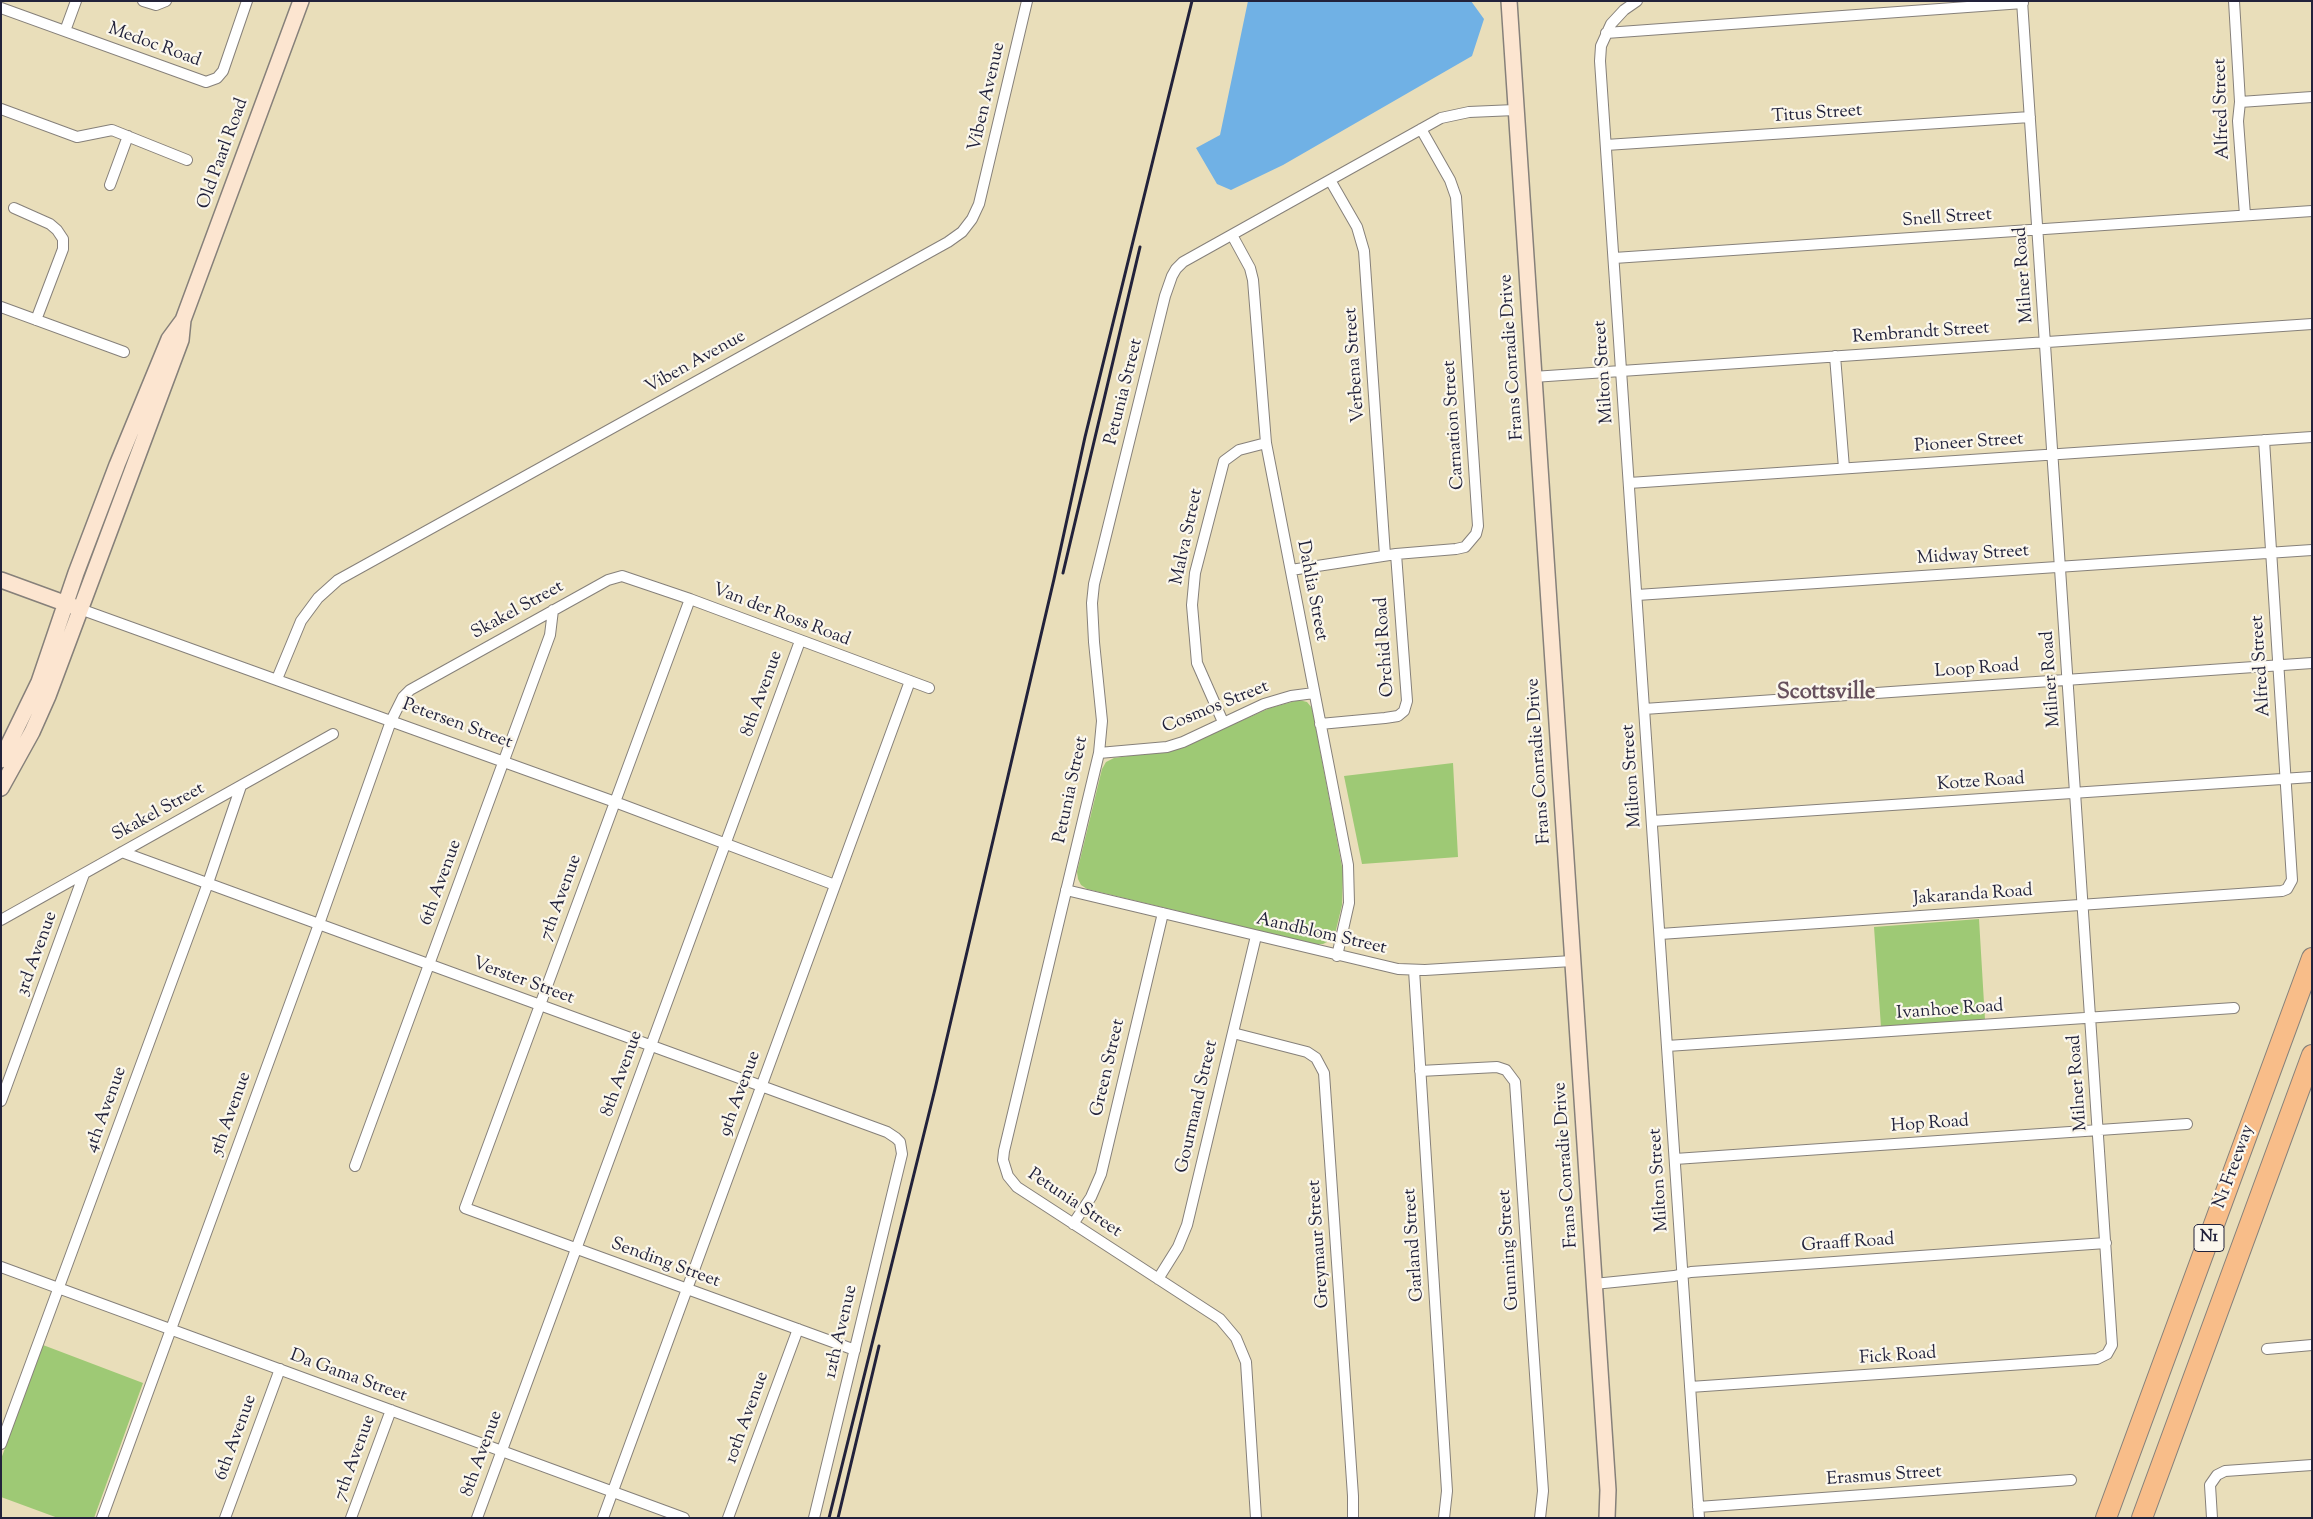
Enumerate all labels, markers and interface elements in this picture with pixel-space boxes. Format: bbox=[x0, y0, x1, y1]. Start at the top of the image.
street label: Medoc Road bbox=[105, 19, 203, 73]
street label: Viben Avenue bbox=[965, 40, 1011, 154]
street label: Alfred Street bbox=[2210, 58, 2236, 160]
street label: Old Paarl Road bbox=[194, 96, 254, 212]
street label: Titus Street bbox=[1771, 101, 1863, 129]
street label: Snell Street bbox=[1901, 205, 1993, 233]
street label: Milner Road bbox=[2011, 226, 2039, 324]
street label: Frans Conradie Drive bbox=[1496, 273, 1530, 441]
street label: Verbena Street bbox=[1341, 307, 1371, 423]
street label: Rembrandt Street bbox=[1852, 318, 1990, 350]
street label: Milton Street bbox=[1591, 320, 1619, 424]
street label: Viben Avenue bbox=[642, 327, 750, 399]
street label: Petunia Street bbox=[1101, 337, 1149, 447]
street label: Carnation Street bbox=[1440, 360, 1470, 490]
street label: Pioneer Street bbox=[1914, 429, 2024, 459]
street label: Malva Street bbox=[1167, 487, 1209, 587]
street label: Dahlia Street bbox=[1291, 539, 1331, 643]
street label: Midway Street bbox=[1916, 541, 2030, 571]
street label: Skakel Street bbox=[468, 577, 568, 645]
street label: Van der Ross Road bbox=[709, 580, 853, 652]
street label: Orchid Road bbox=[1372, 596, 1400, 698]
street label: Alfred Street bbox=[2248, 615, 2276, 717]
street label: Milner Road bbox=[2038, 630, 2066, 728]
street label: 8th Avenue bbox=[738, 648, 788, 740]
street label: Loop Road bbox=[1934, 656, 2020, 684]
street label: Cosmos Street bbox=[1160, 677, 1272, 739]
street label: Frans Conradie Drive bbox=[1523, 677, 1557, 845]
district label: Scottsville bbox=[1777, 681, 1875, 707]
street label: Petersen Street bbox=[399, 695, 515, 755]
street label: Milton Street bbox=[1619, 724, 1647, 828]
street label: Petunia Street bbox=[1050, 735, 1094, 845]
street label: Kotze Road bbox=[1937, 769, 2025, 797]
street label: Skakel Street bbox=[109, 779, 209, 847]
street label: 6th Avenue bbox=[417, 837, 467, 929]
street label: 7th Avenue bbox=[537, 852, 587, 944]
street label: Jakaranda Road bbox=[1913, 881, 2033, 911]
street label: 3rd Avenue bbox=[13, 909, 63, 999]
street label: Aandblom Street bbox=[1254, 909, 1388, 961]
street label: Verster Street bbox=[469, 954, 577, 1010]
street label: Ivanhoe Road bbox=[1896, 996, 2004, 1026]
street label: Green Street bbox=[1087, 1017, 1131, 1119]
street label: 8th Avenue bbox=[598, 1028, 648, 1120]
street label: Milner Road bbox=[2065, 1034, 2093, 1132]
street label: Gourmand Street bbox=[1172, 1038, 1224, 1176]
street label: 9th Avenue bbox=[716, 1048, 766, 1140]
street label: 4th Avenue bbox=[82, 1064, 132, 1156]
street label: 5th Avenue bbox=[207, 1070, 257, 1158]
street label: Frans Conradie Drive bbox=[1550, 1081, 1584, 1249]
street label: Hop Road bbox=[1890, 1111, 1970, 1139]
street label: N1 Freeway bbox=[2210, 1122, 2260, 1212]
street label: Milton Street bbox=[1646, 1128, 1674, 1232]
street label: Petunia Street bbox=[1023, 1165, 1125, 1243]
street label: Greymaur Street bbox=[1305, 1179, 1335, 1309]
street label: Garland Street bbox=[1400, 1188, 1430, 1302]
street label: Gunning Street bbox=[1495, 1189, 1525, 1311]
road number: N1 bbox=[2194, 1224, 2224, 1252]
street label: Graaff Road bbox=[1801, 1230, 1895, 1258]
street label: Sending Street bbox=[608, 1234, 722, 1294]
street label: 12th Avenue bbox=[821, 1283, 863, 1381]
street label: Fick Road bbox=[1859, 1344, 1937, 1370]
street label: Da Gama Street bbox=[287, 1346, 409, 1408]
street label: 10th Avenue bbox=[721, 1369, 775, 1467]
street label: 6th Avenue bbox=[212, 1392, 262, 1484]
street label: 8th Avenue bbox=[458, 1408, 508, 1500]
street label: 7th Avenue bbox=[331, 1412, 381, 1504]
street label: Erasmus Street bbox=[1826, 1462, 1942, 1492]

